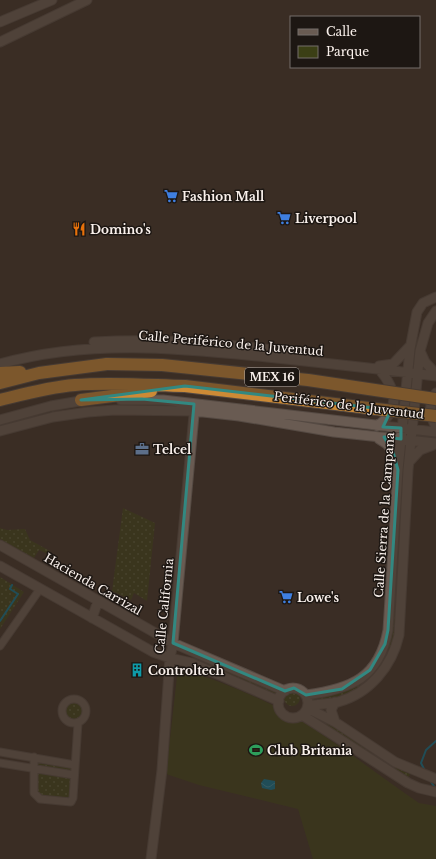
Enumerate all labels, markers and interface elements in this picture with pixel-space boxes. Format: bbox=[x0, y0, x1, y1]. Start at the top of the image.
legend bbox=[290, 16, 420, 68]
text: Calle bbox=[326, 24, 357, 39]
text: Parque bbox=[326, 44, 369, 59]
supermarket icon: Fashion Mall bbox=[163, 188, 179, 204]
place label: Fashion Mall bbox=[182, 189, 265, 204]
supermarket icon: Liverpool bbox=[276, 210, 292, 226]
place label: Liverpool bbox=[295, 211, 358, 226]
restaurant icon: Domino's bbox=[71, 221, 87, 237]
place label: Domino's bbox=[90, 222, 151, 237]
street label: Calle Periférico de la Juventud bbox=[138, 327, 324, 359]
road number: MEX 16 bbox=[245, 368, 299, 386]
street label: Periférico de la Juventud bbox=[273, 388, 425, 422]
street label: Calle Sierra de la Campana bbox=[371, 432, 397, 598]
office icon: Telcel bbox=[134, 441, 150, 457]
place label: Telcel bbox=[153, 442, 192, 457]
street label: Hacienda Carrizal bbox=[41, 550, 145, 618]
street label: Calle California bbox=[152, 557, 177, 655]
supermarket icon: Lowe's bbox=[278, 589, 294, 605]
place label: Lowe's bbox=[297, 590, 339, 605]
building icon: Controltech bbox=[129, 662, 145, 678]
place label: Controltech bbox=[148, 663, 225, 678]
sports icon: Club Britania bbox=[248, 742, 264, 758]
place label: Club Britania bbox=[267, 743, 352, 758]

